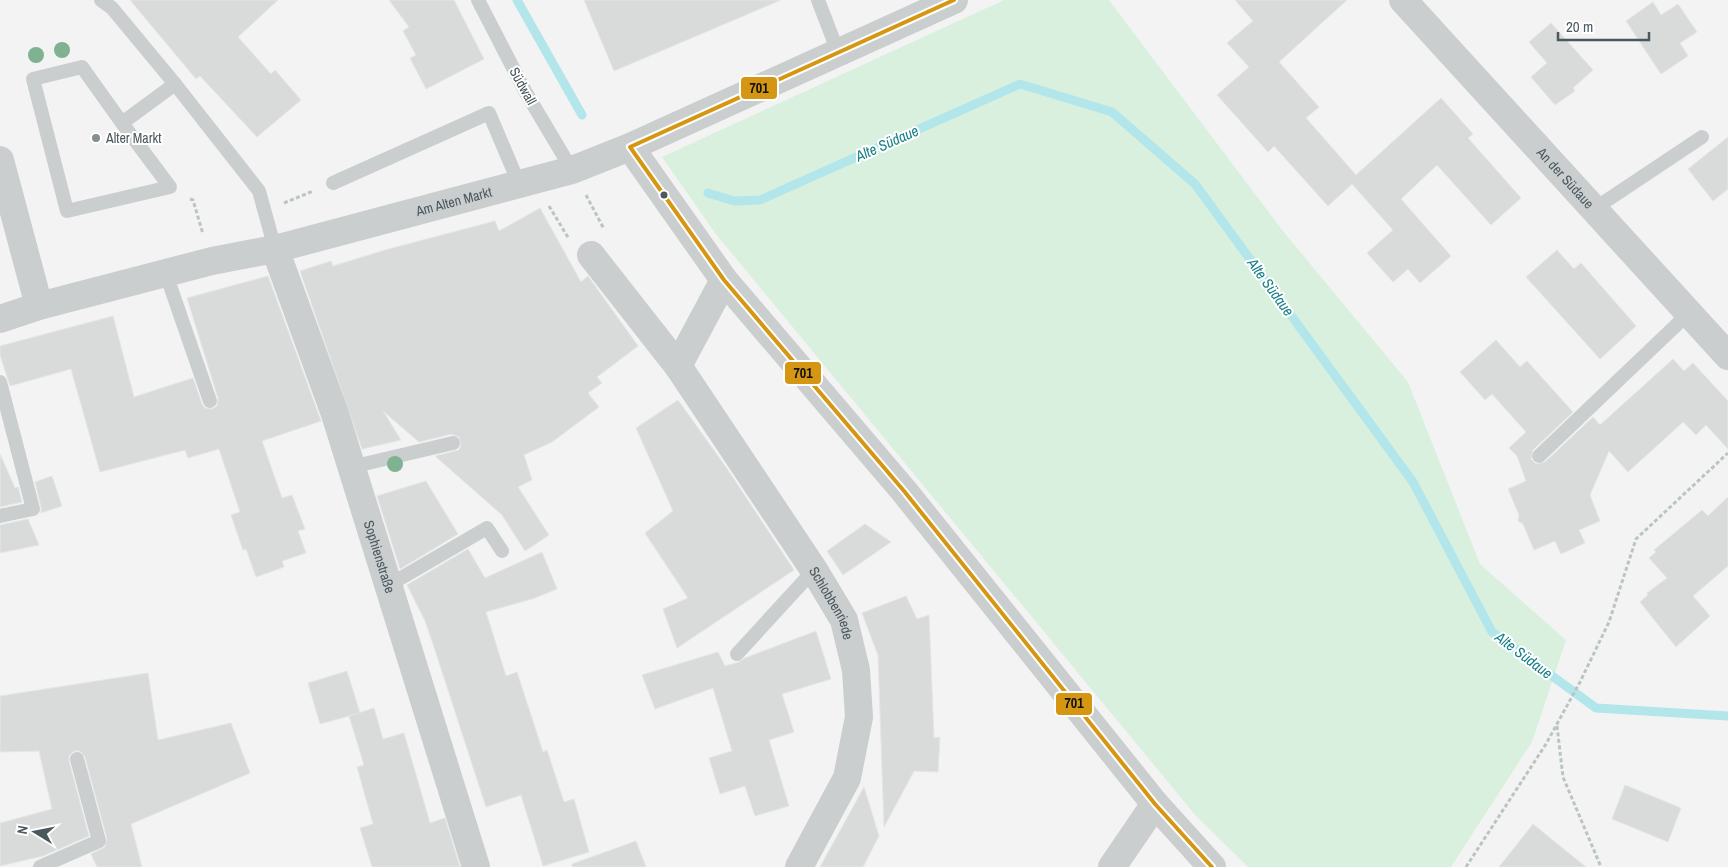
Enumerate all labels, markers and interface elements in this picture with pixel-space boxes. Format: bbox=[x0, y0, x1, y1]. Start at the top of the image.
scale bar bbox=[1558, 10, 1649, 42]
text: 20 m bbox=[1566, 16, 1593, 37]
street label: Südwall bbox=[505, 64, 541, 108]
line badge: 701 bbox=[740, 76, 778, 100]
text: 701 bbox=[749, 79, 769, 97]
water label: Alte Südaue bbox=[851, 120, 922, 167]
place label: Alter Markt bbox=[105, 129, 162, 147]
marker: Alter Markt bbox=[90, 132, 102, 144]
street label: An der Südaue bbox=[1532, 143, 1598, 212]
street label: Am Alten Markt bbox=[413, 183, 494, 220]
unlabelled marker bbox=[659, 190, 669, 200]
water label: Alte Südaue bbox=[1242, 253, 1299, 320]
line badge: 701 bbox=[784, 361, 822, 385]
text: 701 bbox=[793, 364, 813, 382]
street label: Sophienstraße bbox=[360, 518, 399, 595]
street label: Schlobbenriede bbox=[805, 563, 857, 641]
water label: Alte Südaue bbox=[1490, 626, 1557, 684]
line badge: 701 bbox=[1055, 692, 1093, 716]
text: 701 bbox=[1064, 694, 1084, 712]
north arrow bbox=[10, 807, 60, 857]
text: N bbox=[13, 824, 32, 835]

